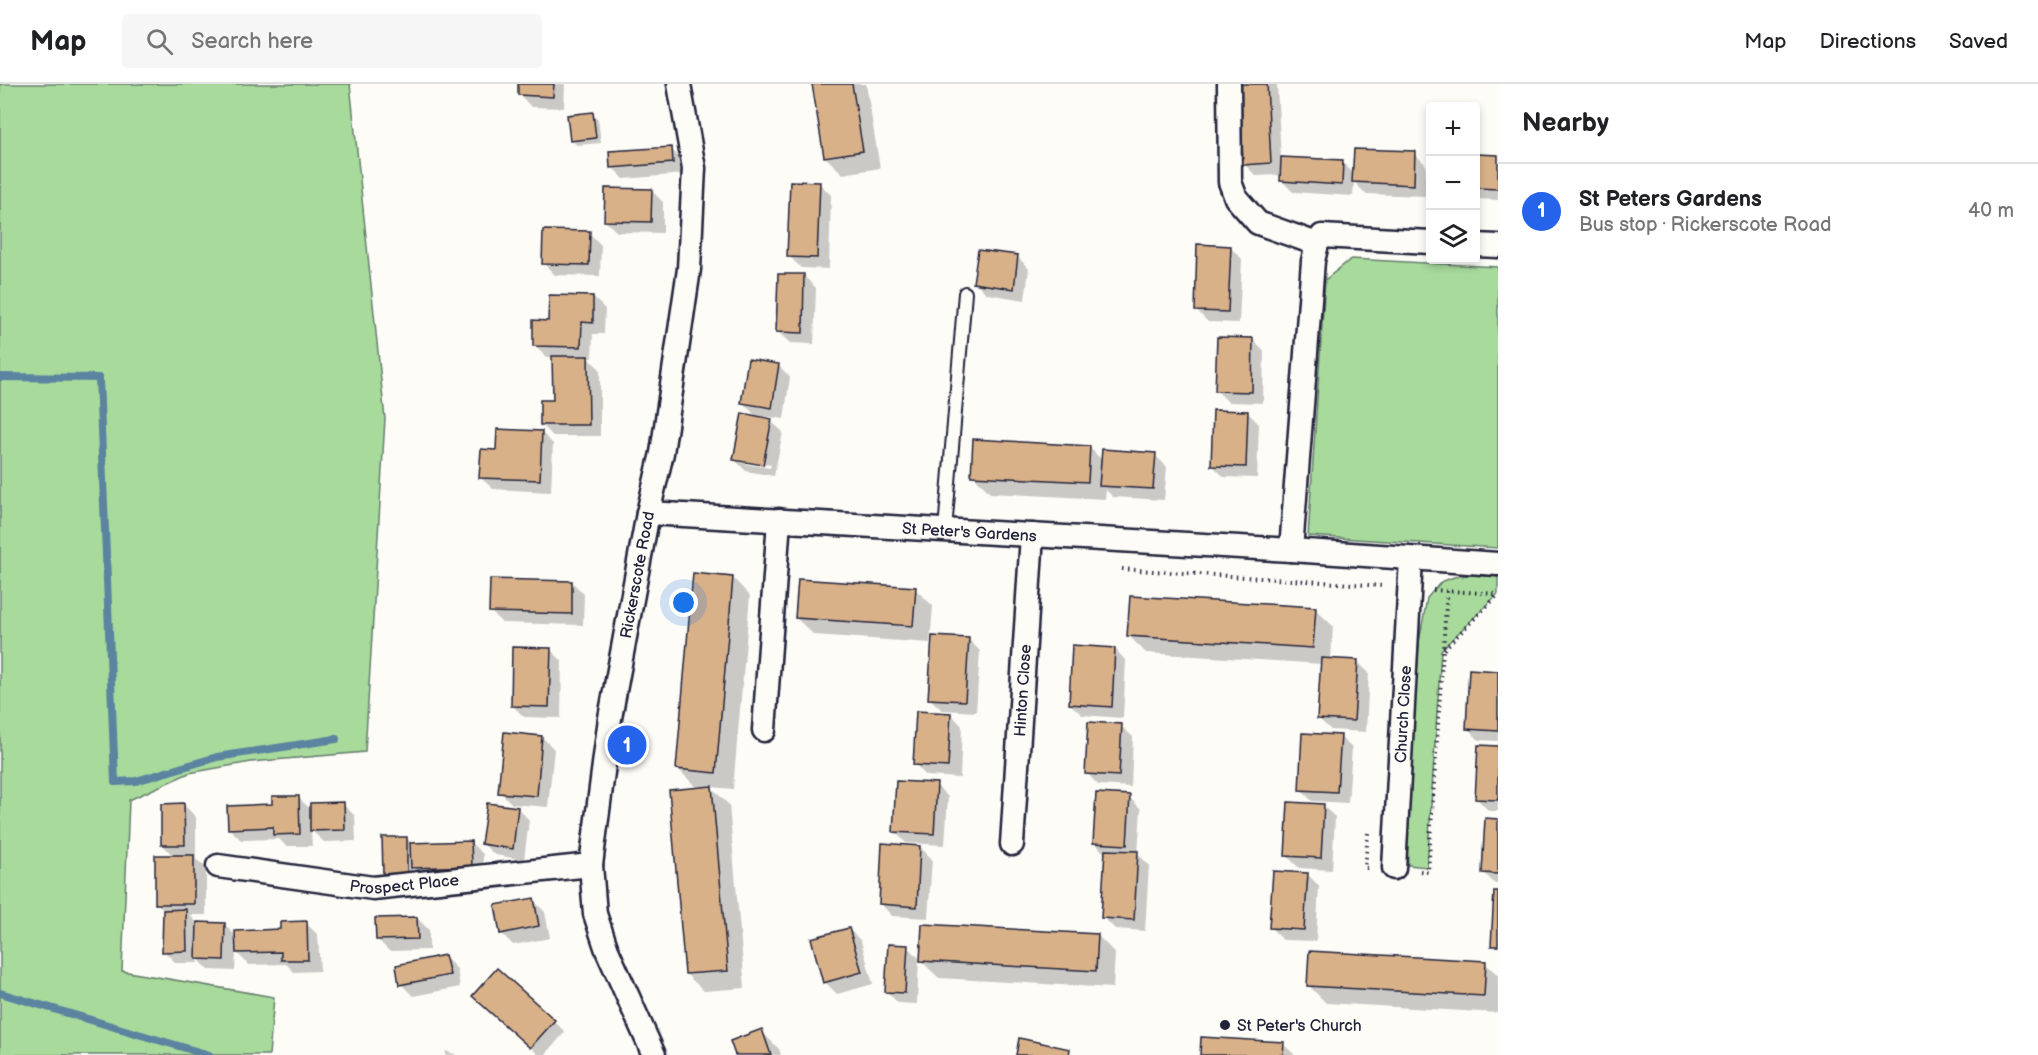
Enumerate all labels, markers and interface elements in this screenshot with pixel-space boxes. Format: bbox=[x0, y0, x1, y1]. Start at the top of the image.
search box bbox=[122, 14, 542, 68]
text: Map bbox=[30, 25, 86, 58]
icon: search bbox=[143, 25, 176, 58]
text: Search here bbox=[191, 28, 313, 55]
text: Map bbox=[1744, 29, 1787, 54]
text: Directions bbox=[1820, 29, 1916, 54]
text: Saved bbox=[1949, 29, 2008, 54]
map controls bbox=[1426, 102, 1480, 264]
button: + bbox=[1426, 102, 1480, 156]
text: Nearby bbox=[1522, 108, 1609, 139]
button: − bbox=[1426, 156, 1480, 210]
text: St Peters Gardens bbox=[1579, 186, 1762, 213]
text: 1 bbox=[1537, 199, 1546, 223]
text: 40 m bbox=[1968, 199, 2014, 223]
button: layers bbox=[1426, 210, 1480, 264]
text: Bus stop · Rickerscote Road bbox=[1579, 213, 1831, 237]
street label: Rickerscote Road bbox=[617, 510, 659, 640]
street label: St Peter's Gardens bbox=[901, 520, 1037, 546]
your location bbox=[669, 588, 698, 617]
street label: Hinton Close bbox=[1011, 643, 1036, 737]
street label: Church Close bbox=[1392, 665, 1416, 764]
pin: 1 bbox=[608, 722, 646, 768]
street label: Prospect Place bbox=[348, 871, 460, 899]
place label: St Peter's Church bbox=[1237, 1017, 1362, 1036]
marker: St Peter's Church bbox=[1218, 1018, 1232, 1032]

